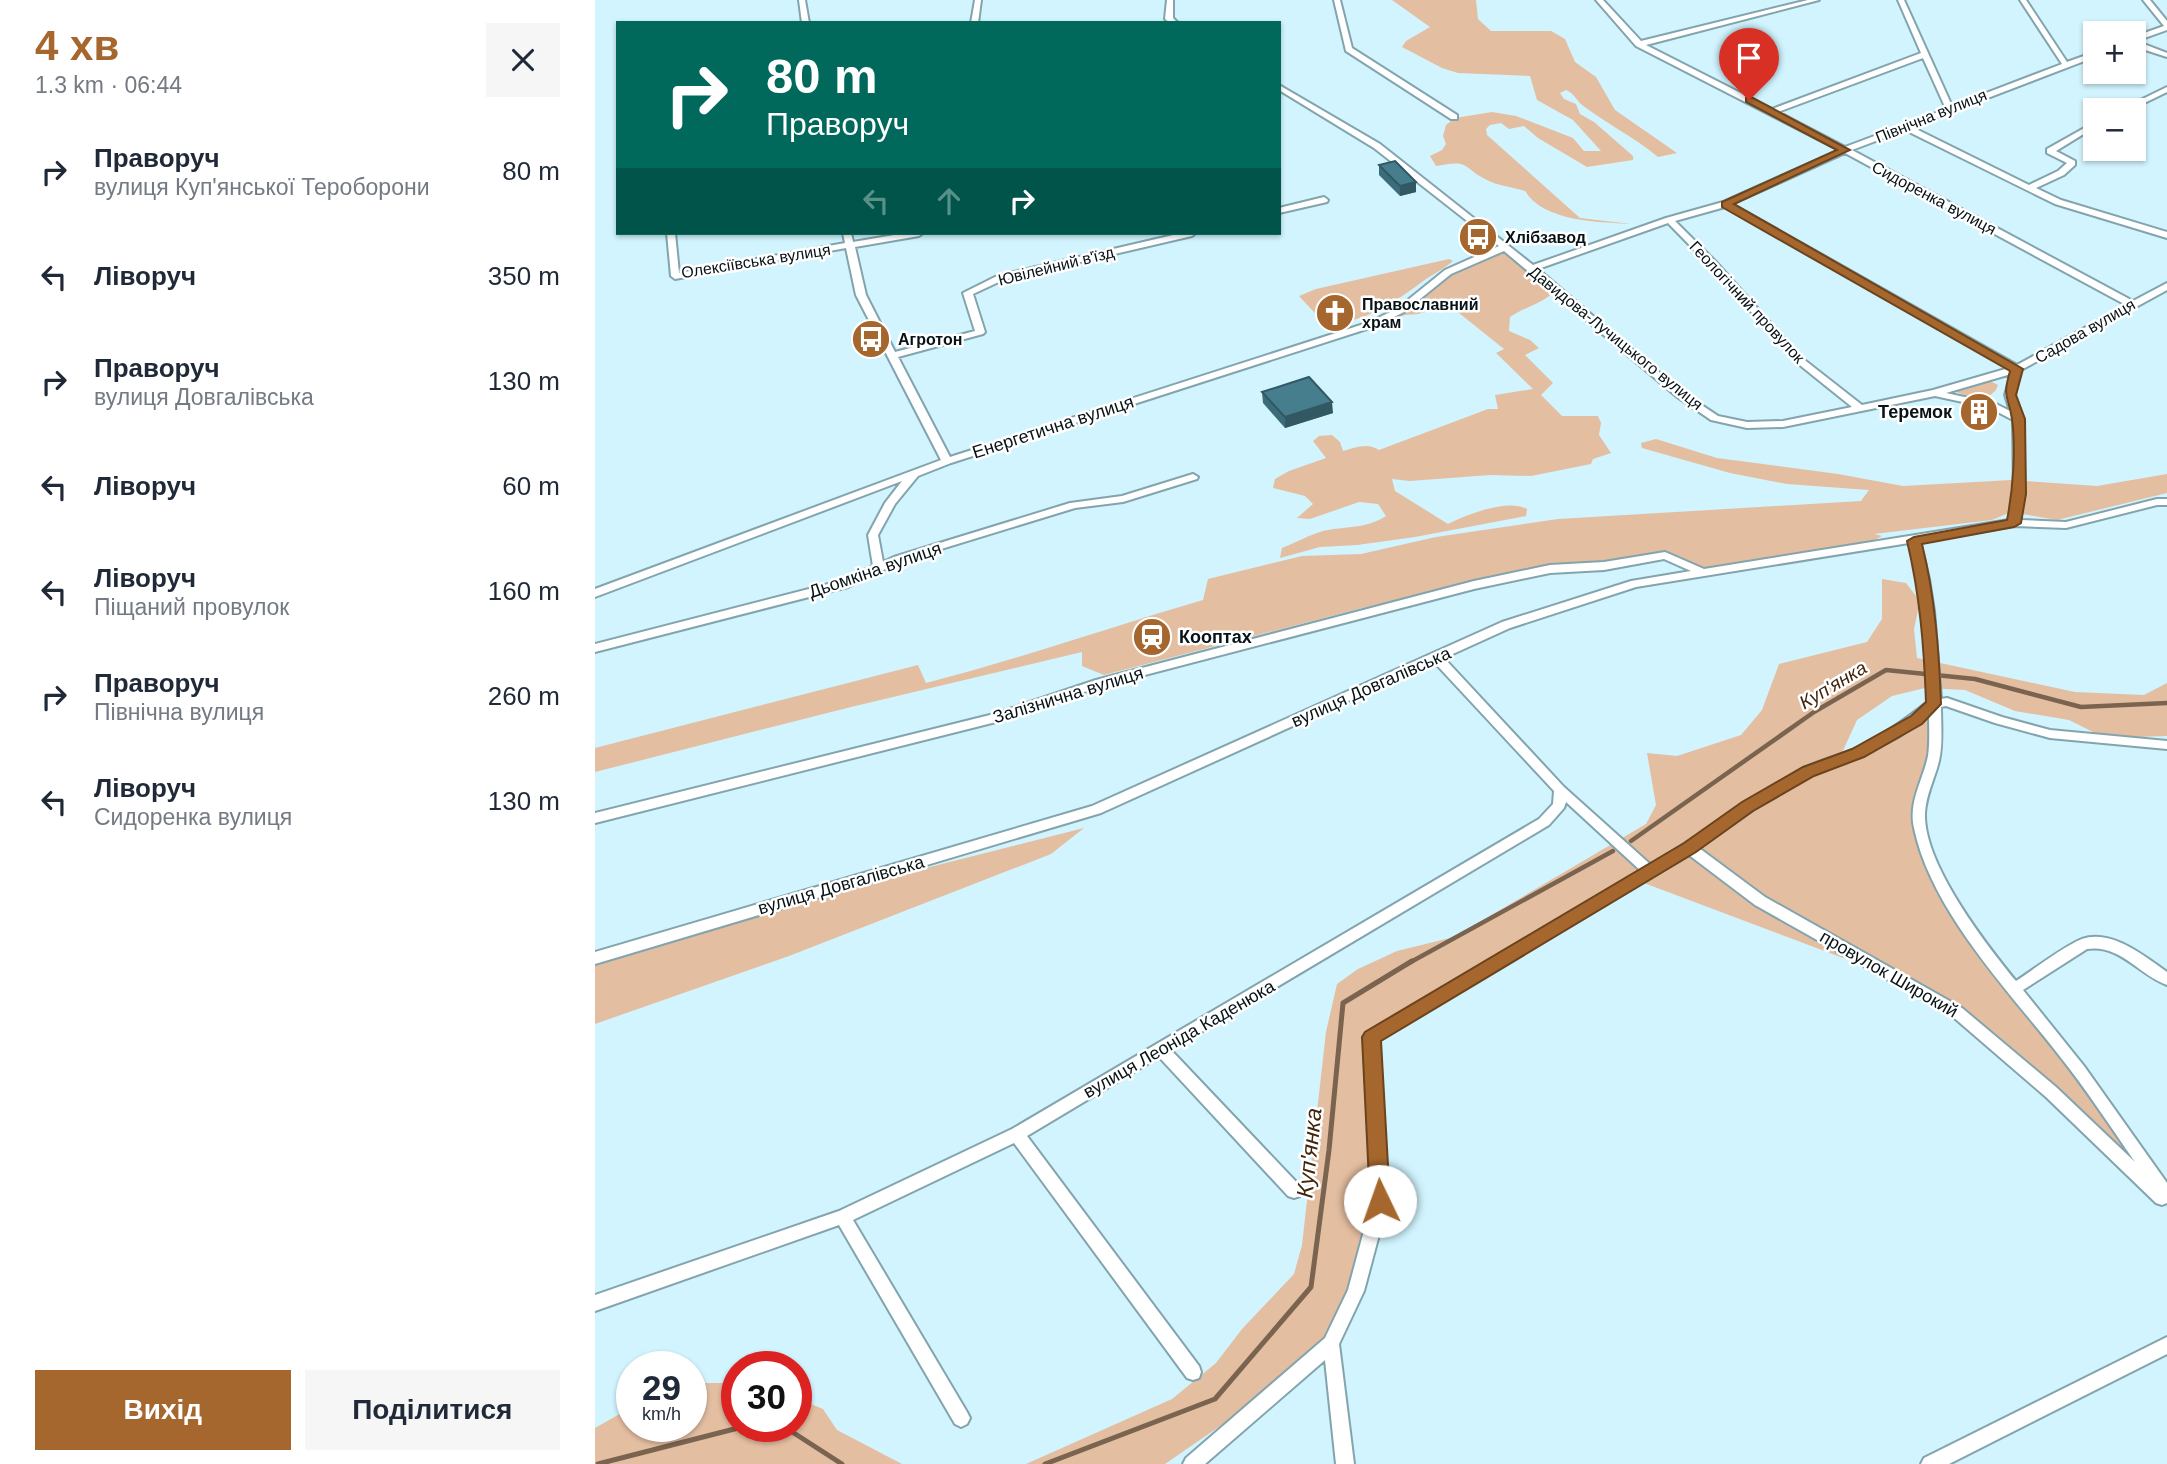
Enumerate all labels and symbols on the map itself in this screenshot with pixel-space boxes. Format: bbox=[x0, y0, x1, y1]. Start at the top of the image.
pin bbox=[1719, 28, 1779, 100]
street label: Північна вулиця bbox=[1873, 86, 1989, 146]
street label: Сидоренка вулиця bbox=[1869, 158, 1999, 238]
bus stop icon: Хлібзавод bbox=[1457, 216, 1499, 258]
place label: Хлібзавод bbox=[1505, 229, 1586, 246]
street label: Геологічний провулок bbox=[1686, 238, 1808, 367]
street label: Олексіївська вулиця bbox=[680, 241, 832, 281]
street label: Ювілейний в'їзд bbox=[996, 243, 1116, 289]
street label: Давидова-Лучицького вулиця bbox=[1526, 263, 1706, 413]
church icon: Православний храм bbox=[1314, 292, 1356, 334]
place label: Православний храм bbox=[1362, 296, 1479, 331]
street label: Садова вулиця bbox=[2032, 296, 2138, 366]
bus stop icon: Агротон bbox=[850, 318, 892, 360]
place label: Агротон bbox=[898, 331, 962, 348]
street label: Енергетична вулиця bbox=[970, 391, 1136, 463]
building icon: Теремок bbox=[1958, 391, 2000, 433]
place label: Теремок bbox=[1878, 402, 1953, 422]
street label: Дьомкіна вулиця bbox=[806, 538, 944, 602]
station icon: Кооптах bbox=[1131, 616, 1173, 658]
place label: Кооптах bbox=[1179, 627, 1252, 647]
street label: вулиця Довгалівська bbox=[1288, 642, 1455, 731]
water label: Куп'янка bbox=[1796, 657, 1870, 713]
street label: Залізнична вулиця bbox=[990, 663, 1146, 727]
street label: вулиця Довгалівська bbox=[756, 851, 927, 918]
street label: провулок Широкий bbox=[1817, 926, 1961, 1022]
street label: вулиця Леоніда Каденюка bbox=[1080, 975, 1279, 1102]
water label: Куп'янка bbox=[1291, 1107, 1327, 1199]
position arrow bbox=[1343, 1164, 1417, 1238]
speed limit sign: 30 bbox=[721, 1351, 812, 1442]

